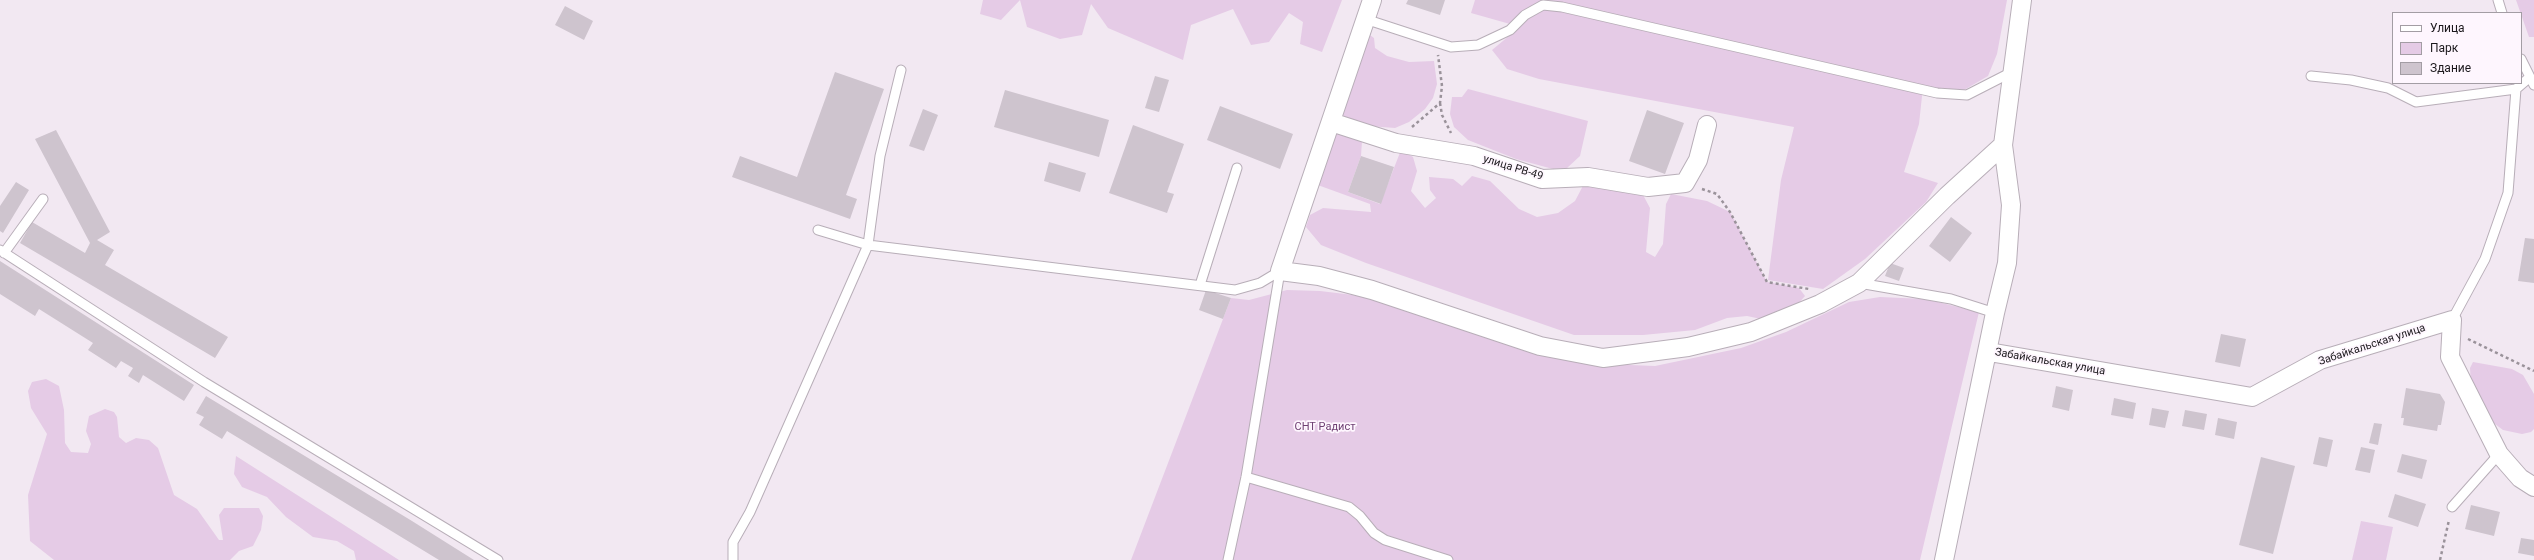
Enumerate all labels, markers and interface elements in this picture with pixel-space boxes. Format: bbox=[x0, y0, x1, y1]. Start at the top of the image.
legend bbox=[2392, 12, 2522, 84]
text: Улица bbox=[2430, 21, 2465, 35]
text: Парк bbox=[2430, 41, 2458, 55]
text: Здание bbox=[2430, 61, 2471, 75]
street label: улица РВ-49 bbox=[1481, 153, 1545, 183]
street label: Забайкальская улица bbox=[2317, 321, 2427, 369]
street label: Забайкальская улица bbox=[1994, 346, 2106, 378]
park label: СНТ Радист bbox=[1294, 420, 1356, 434]

